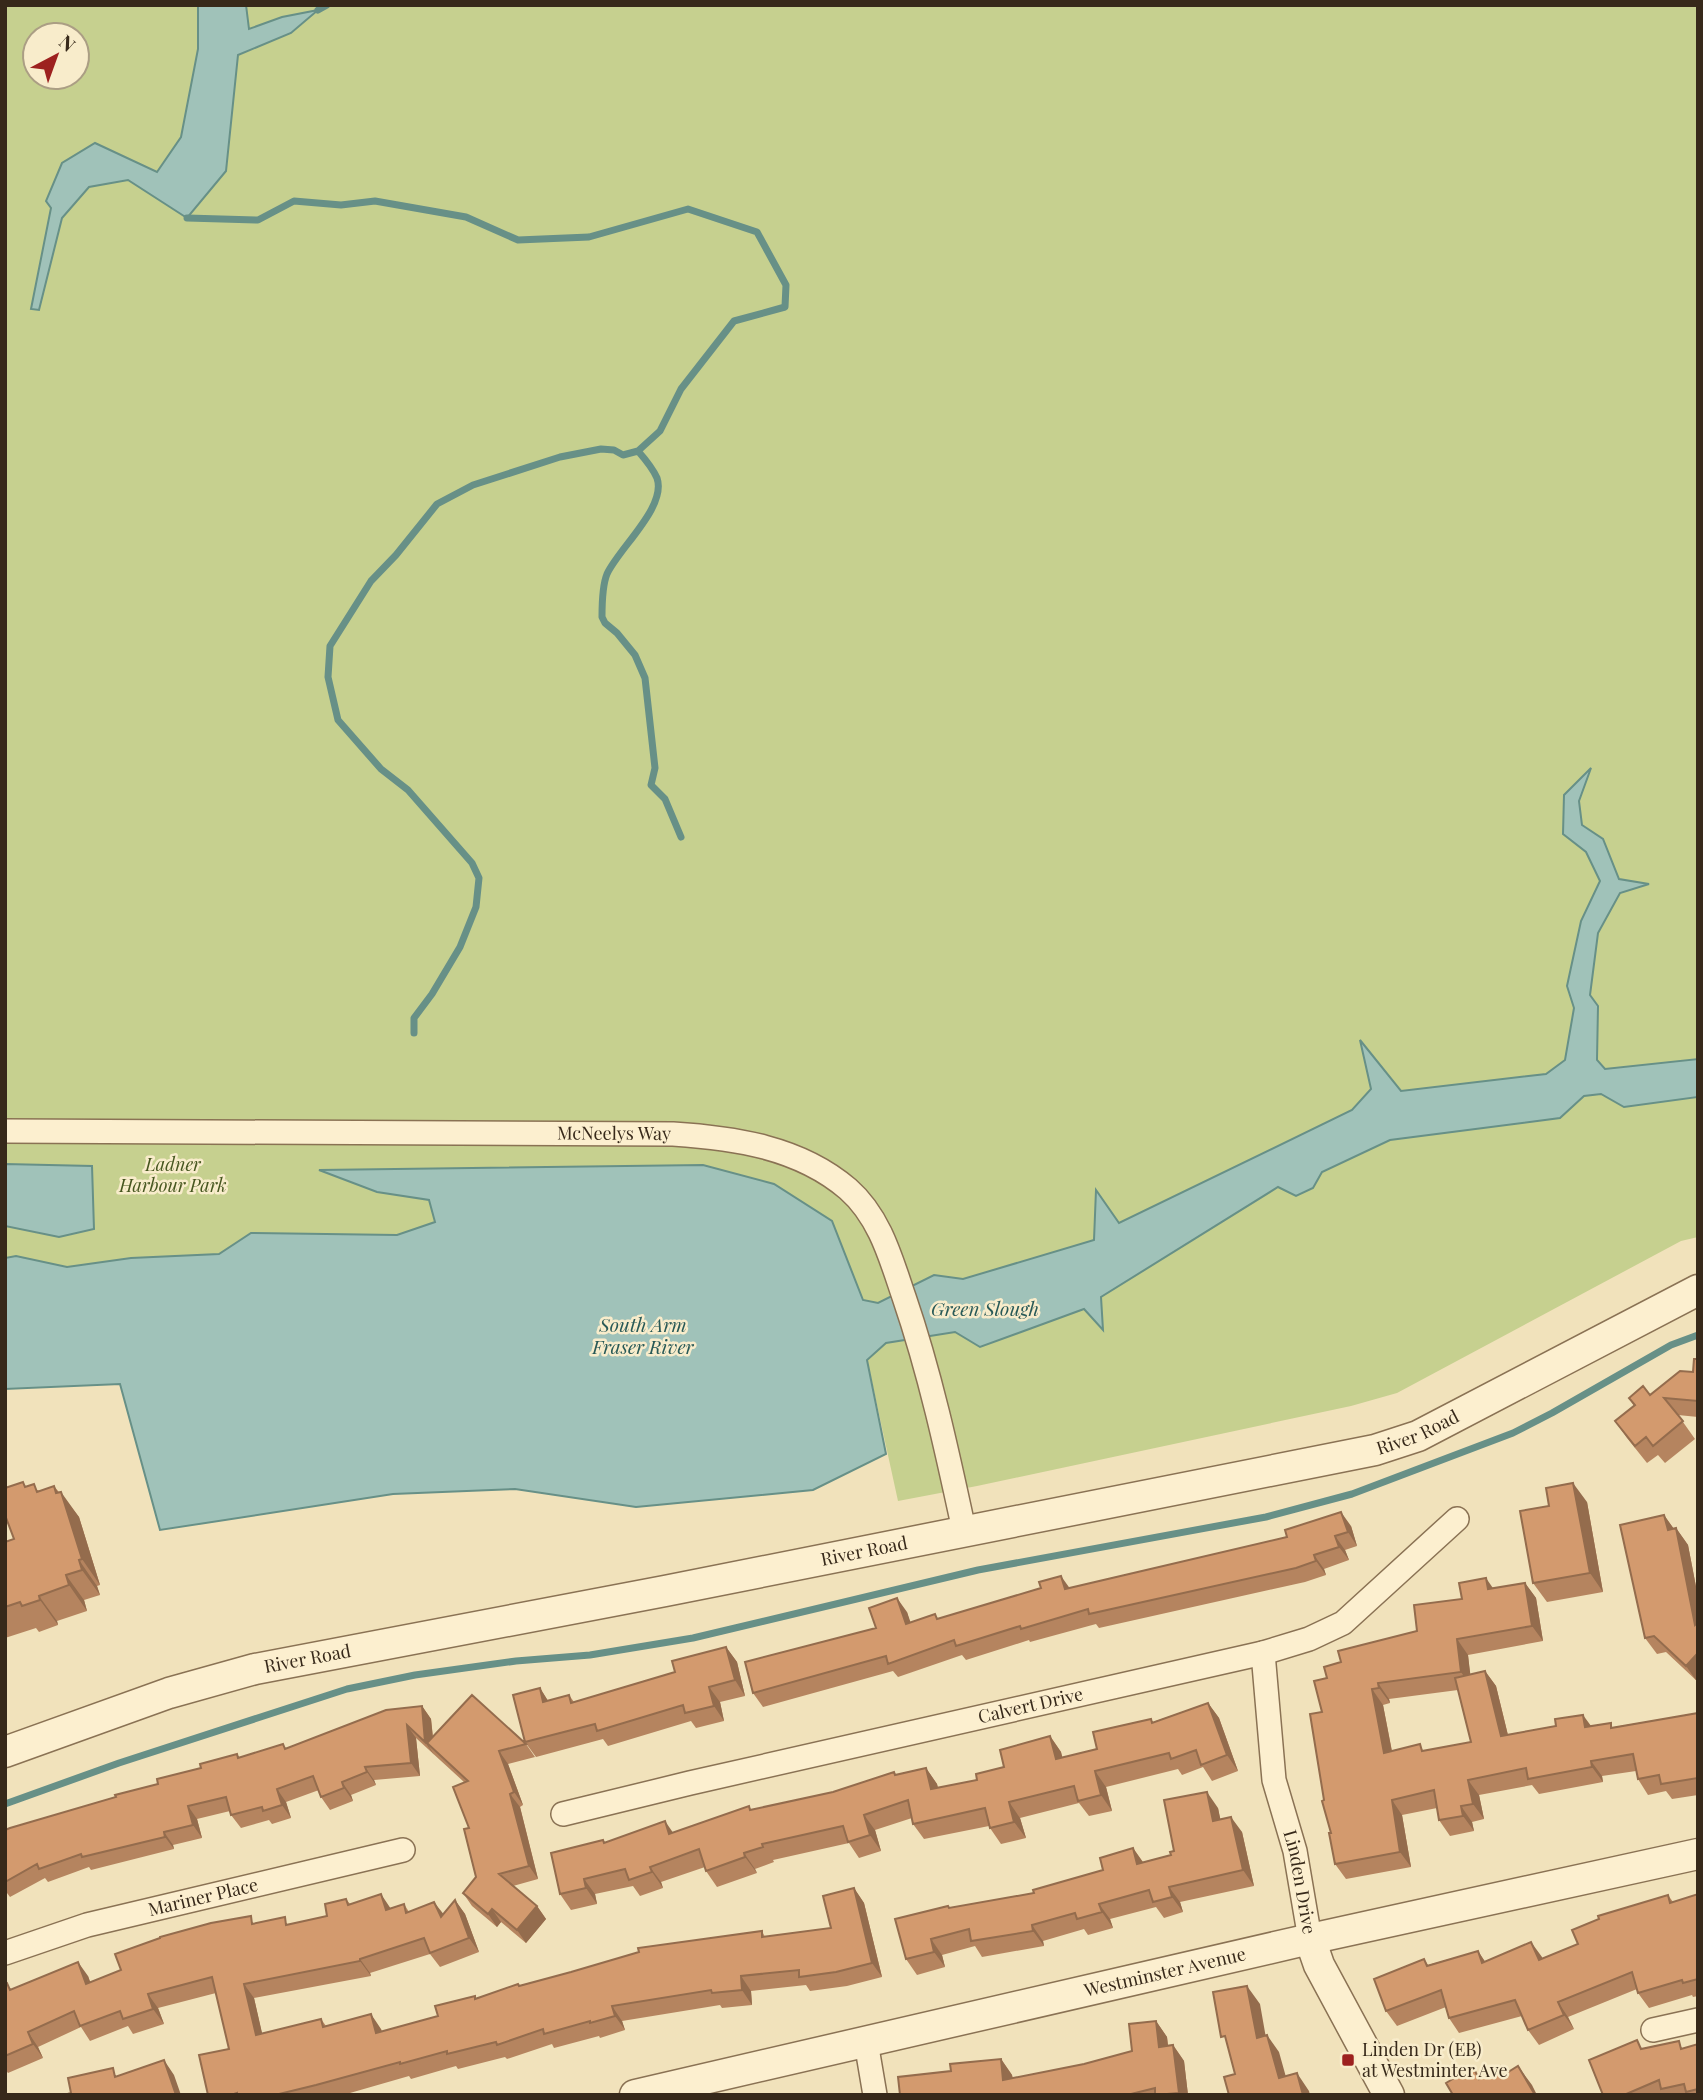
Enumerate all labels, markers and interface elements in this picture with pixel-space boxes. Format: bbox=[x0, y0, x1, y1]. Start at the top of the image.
north arrow bbox=[21, 21, 91, 91]
text: N bbox=[54, 28, 82, 57]
street label: McNeelys Way bbox=[557, 1120, 671, 1145]
park label: Ladner Harbour Park bbox=[118, 1152, 227, 1197]
water label: Green Slough bbox=[931, 1295, 1039, 1321]
water label: South Arm Fraser River bbox=[591, 1311, 695, 1359]
street label: River Road bbox=[1373, 1403, 1463, 1460]
street label: River Road bbox=[819, 1530, 910, 1571]
street label: River Road bbox=[262, 1638, 353, 1678]
street label: Calvert Drive bbox=[976, 1681, 1085, 1728]
street label: Linden Drive bbox=[1278, 1827, 1322, 1936]
street label: Mariner Place bbox=[146, 1872, 260, 1921]
street label: Westminster Avenue bbox=[1081, 1941, 1248, 2002]
place label: Linden Dr (EB) at Westminter Ave bbox=[1362, 2037, 1508, 2082]
marker: Linden Dr (EB) at Westminter Ave bbox=[1340, 2052, 1356, 2068]

